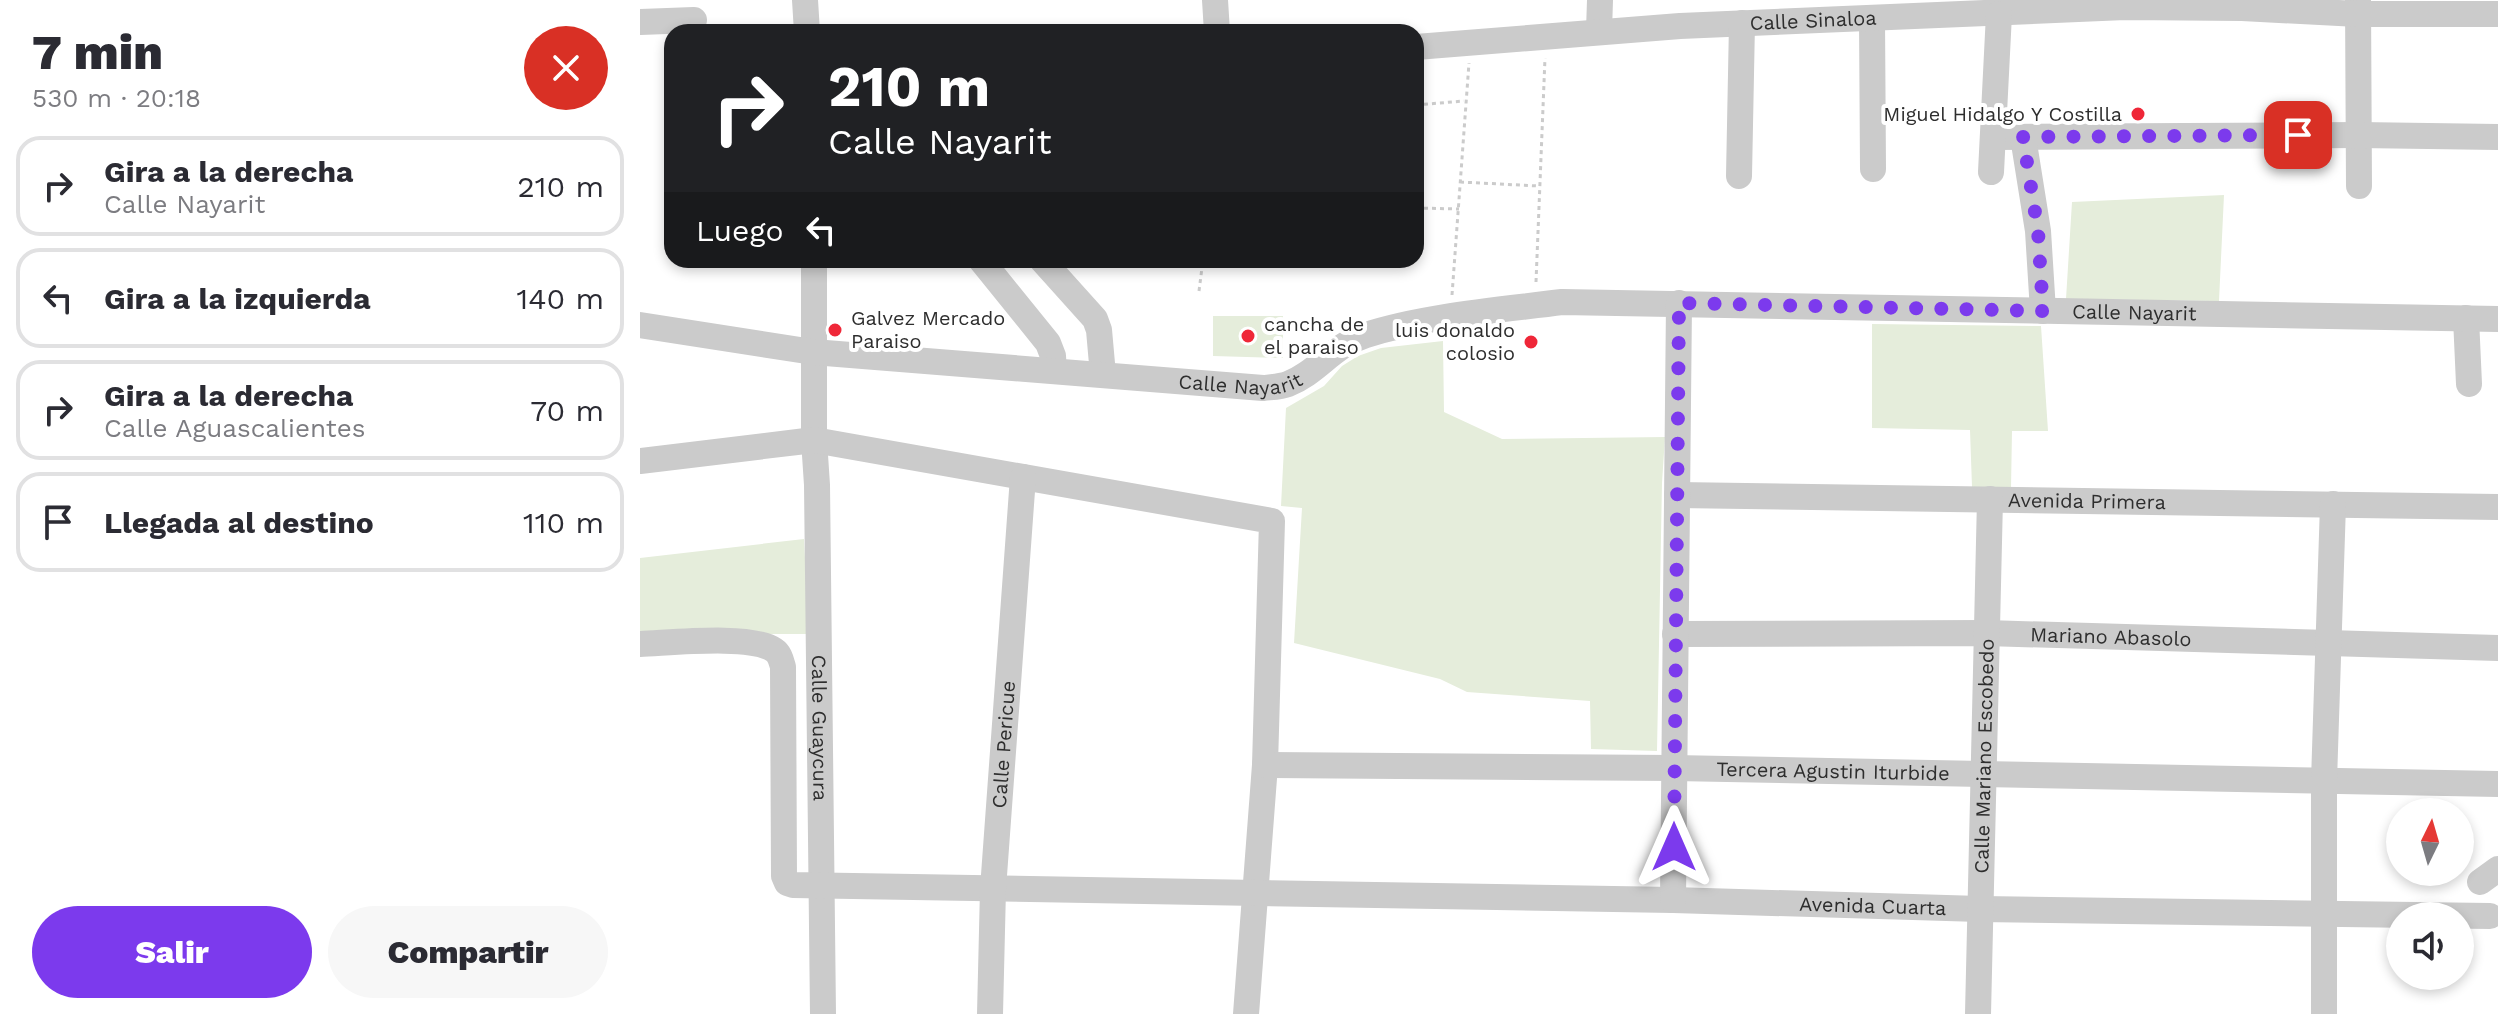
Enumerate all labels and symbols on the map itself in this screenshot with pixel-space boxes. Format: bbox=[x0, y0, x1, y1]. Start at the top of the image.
street label: Calle Sinaloa bbox=[1749, 6, 1877, 35]
pin bbox=[2264, 101, 2332, 169]
place label: Miguel Hidalgo Y Costilla bbox=[1883, 102, 2122, 126]
marker: Miguel Hidalgo Y Costilla bbox=[2129, 105, 2147, 123]
street label: Calle Nayarit bbox=[2072, 299, 2197, 326]
place label: Galvez Mercado Paraiso bbox=[851, 306, 1005, 353]
place label: cancha de el paraiso bbox=[1264, 312, 1364, 359]
place label: luis donaldo colosio bbox=[1395, 318, 1515, 365]
marker: Galvez Mercado Paraiso bbox=[826, 321, 844, 339]
marker: cancha de el paraiso bbox=[1239, 327, 1257, 345]
marker: luis donaldo colosio bbox=[1522, 333, 1540, 351]
street label: Calle Nayarit bbox=[1178, 367, 1307, 400]
street label: Avenida Primera bbox=[2008, 488, 2166, 514]
street label: Mariano Abasolo bbox=[2030, 622, 2192, 651]
street label: Calle Mariano Escobedo bbox=[1969, 638, 1999, 874]
street label: Calle Guaycura bbox=[807, 655, 833, 801]
street label: Calle Pericue bbox=[987, 680, 1020, 809]
street label: Tercera Agustin Iturbide bbox=[1716, 757, 1950, 785]
north arrow bbox=[2386, 798, 2474, 886]
position arrow bbox=[1632, 805, 1716, 889]
street label: Avenida Cuarta bbox=[1799, 892, 1947, 920]

